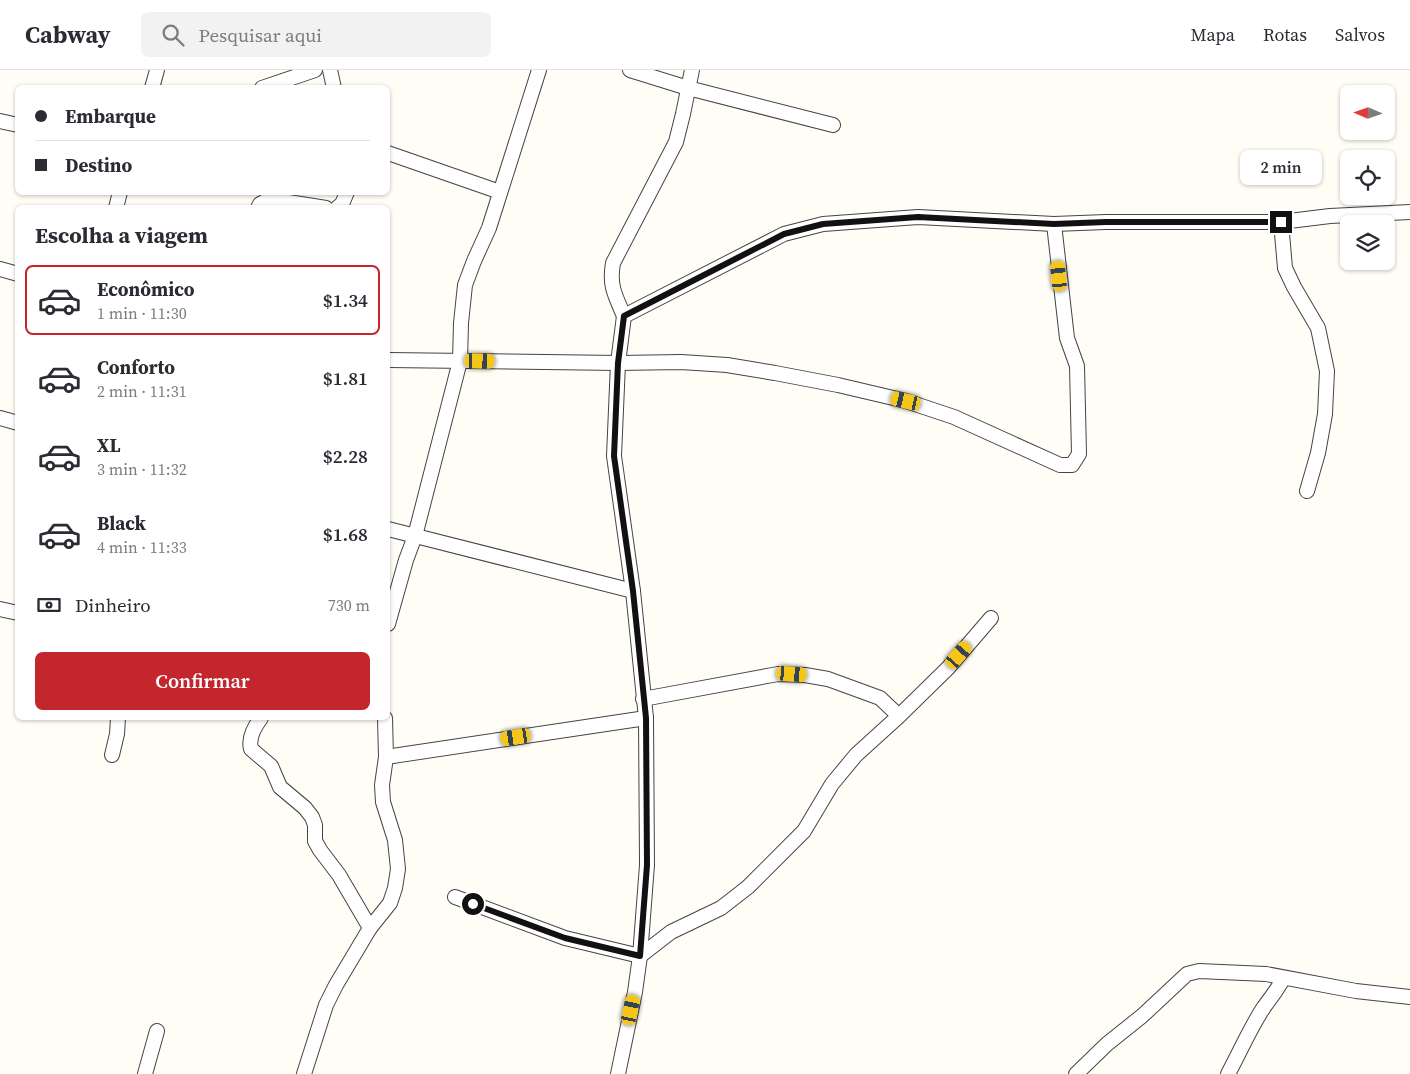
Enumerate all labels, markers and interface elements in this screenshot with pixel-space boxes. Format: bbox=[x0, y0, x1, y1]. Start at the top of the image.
search box bbox=[141, 12, 491, 57]
text: Cabway bbox=[25, 18, 111, 51]
icon: search bbox=[159, 21, 187, 49]
text: Pesquisar aqui bbox=[199, 22, 322, 48]
text: Mapa bbox=[1191, 22, 1235, 47]
text: Rotas bbox=[1263, 22, 1307, 47]
text: Salvos bbox=[1335, 22, 1385, 47]
north arrow bbox=[1340, 85, 1395, 140]
map controls bbox=[1340, 85, 1395, 270]
text: Embarque bbox=[65, 103, 156, 129]
callout: 2 min bbox=[1240, 150, 1322, 184]
button: locate bbox=[1340, 150, 1395, 205]
text: Destino bbox=[65, 152, 132, 178]
text: 2 min bbox=[1260, 156, 1302, 178]
route end bbox=[1270, 211, 1292, 233]
button: layers bbox=[1340, 215, 1395, 270]
text: Escolha a viagem bbox=[35, 220, 208, 250]
car bbox=[1049, 260, 1068, 292]
text: Econômico bbox=[97, 276, 195, 302]
icon: car bbox=[37, 278, 82, 323]
text: $1.34 bbox=[323, 287, 368, 313]
text: 1 min · 11:30 bbox=[97, 302, 187, 324]
car bbox=[464, 353, 495, 369]
text: Conforto bbox=[97, 354, 175, 380]
icon: car bbox=[37, 356, 82, 401]
text: $1.81 bbox=[323, 365, 368, 391]
text: 2 min · 11:31 bbox=[97, 380, 187, 402]
car bbox=[889, 390, 922, 412]
text: XL bbox=[97, 432, 120, 458]
icon: car bbox=[37, 434, 82, 479]
text: $2.28 bbox=[323, 443, 368, 469]
text: 3 min · 11:32 bbox=[97, 458, 187, 480]
text: Black bbox=[97, 510, 146, 536]
icon: car bbox=[37, 512, 82, 557]
text: $1.68 bbox=[323, 521, 368, 547]
text: 4 min · 11:33 bbox=[97, 536, 187, 558]
icon: cash bbox=[35, 591, 63, 619]
text: Dinheiro bbox=[75, 592, 151, 618]
text: 730 m bbox=[328, 594, 370, 616]
car bbox=[943, 639, 974, 671]
button: Confirmar bbox=[35, 652, 370, 710]
car bbox=[776, 665, 807, 683]
car bbox=[500, 727, 531, 747]
route start bbox=[462, 893, 484, 915]
car bbox=[620, 994, 641, 1026]

